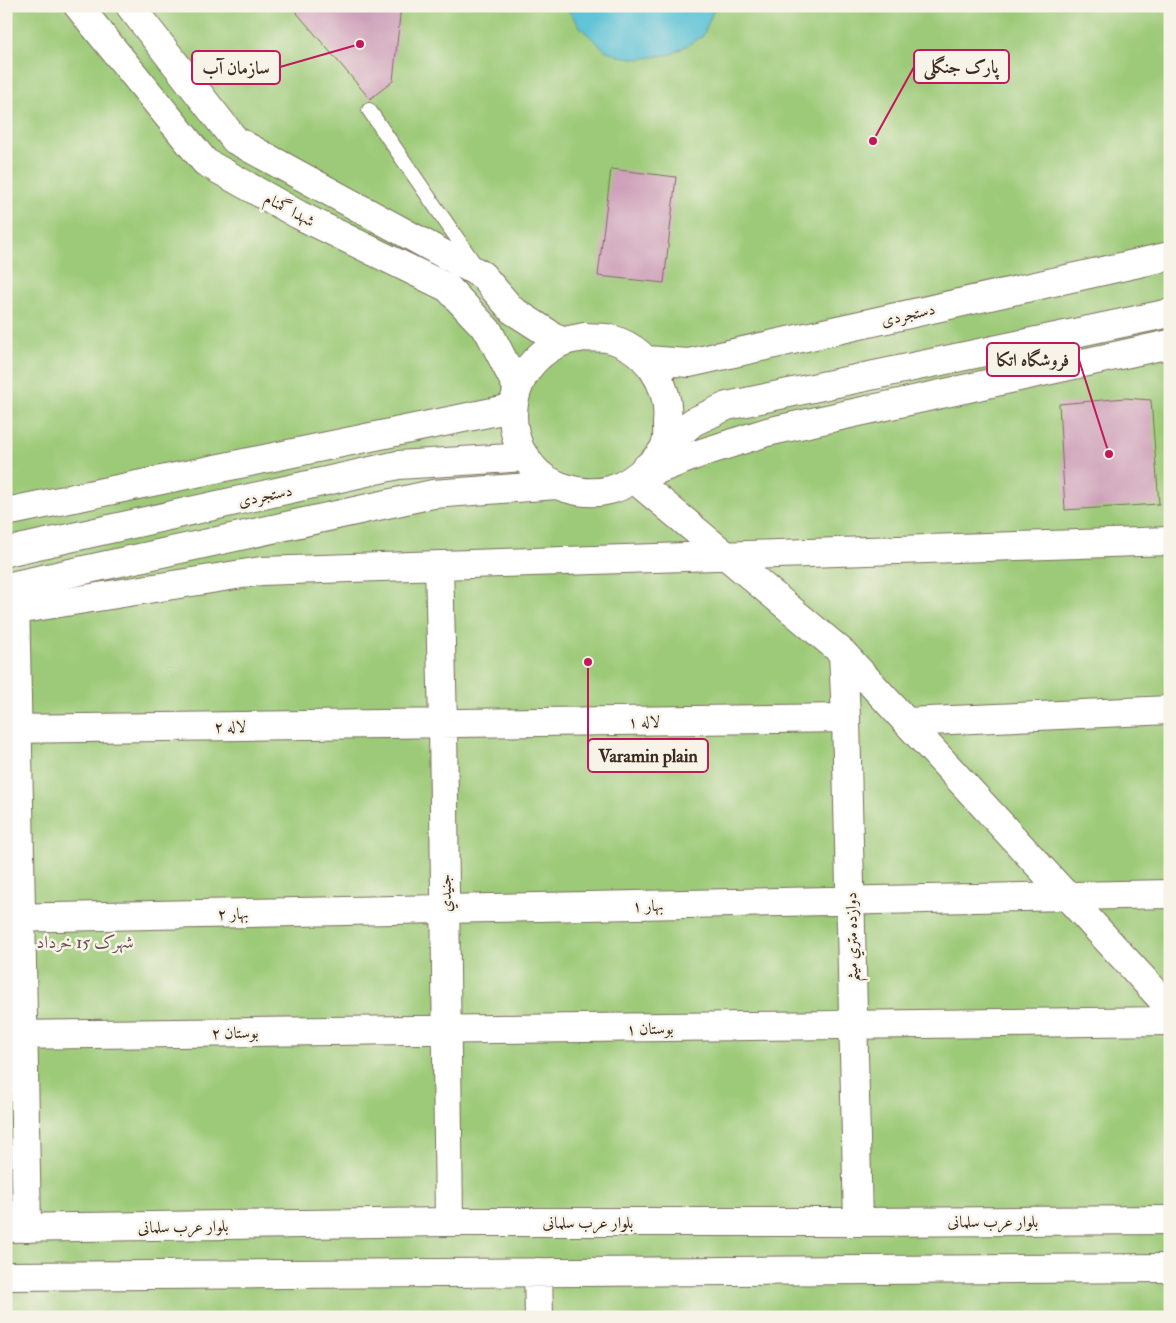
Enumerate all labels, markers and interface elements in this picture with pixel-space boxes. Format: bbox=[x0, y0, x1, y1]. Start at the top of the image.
callout: پارک جنگلی bbox=[914, 50, 1009, 83]
callout: سازمان آب bbox=[192, 51, 280, 84]
text: پارک جنگلی bbox=[922, 55, 1000, 81]
text: سازمان آب bbox=[202, 57, 270, 80]
street label: شهدا گمنام bbox=[259, 187, 319, 235]
street label: دستجردی bbox=[879, 299, 937, 331]
callout: فروشگاه اتکا bbox=[987, 343, 1079, 376]
text: فروشگاه اتکا bbox=[997, 348, 1069, 372]
street label: دستجردی bbox=[236, 480, 294, 511]
street label: لاله ۱ bbox=[628, 712, 660, 732]
street label: لاله ۲ bbox=[214, 717, 246, 737]
callout: Varamin plain bbox=[588, 739, 708, 772]
text: Varamin plain bbox=[597, 745, 699, 768]
street label: جنيدي bbox=[436, 874, 458, 912]
street label: دوازده متري میثم bbox=[841, 892, 869, 982]
street label: بهار ۱ bbox=[632, 896, 664, 916]
street label: بهار ۲ bbox=[217, 904, 249, 924]
district label: شهرک 15 خرداد bbox=[36, 931, 134, 954]
street label: بوستان ۱ bbox=[626, 1019, 674, 1039]
street label: بوستان ۲ bbox=[211, 1023, 259, 1043]
street label: بلوار عرب سلمانی bbox=[948, 1212, 1038, 1233]
street label: بلوار عرب سلمانی bbox=[543, 1213, 633, 1234]
street label: بلوار عرب سلمانی bbox=[137, 1216, 229, 1239]

